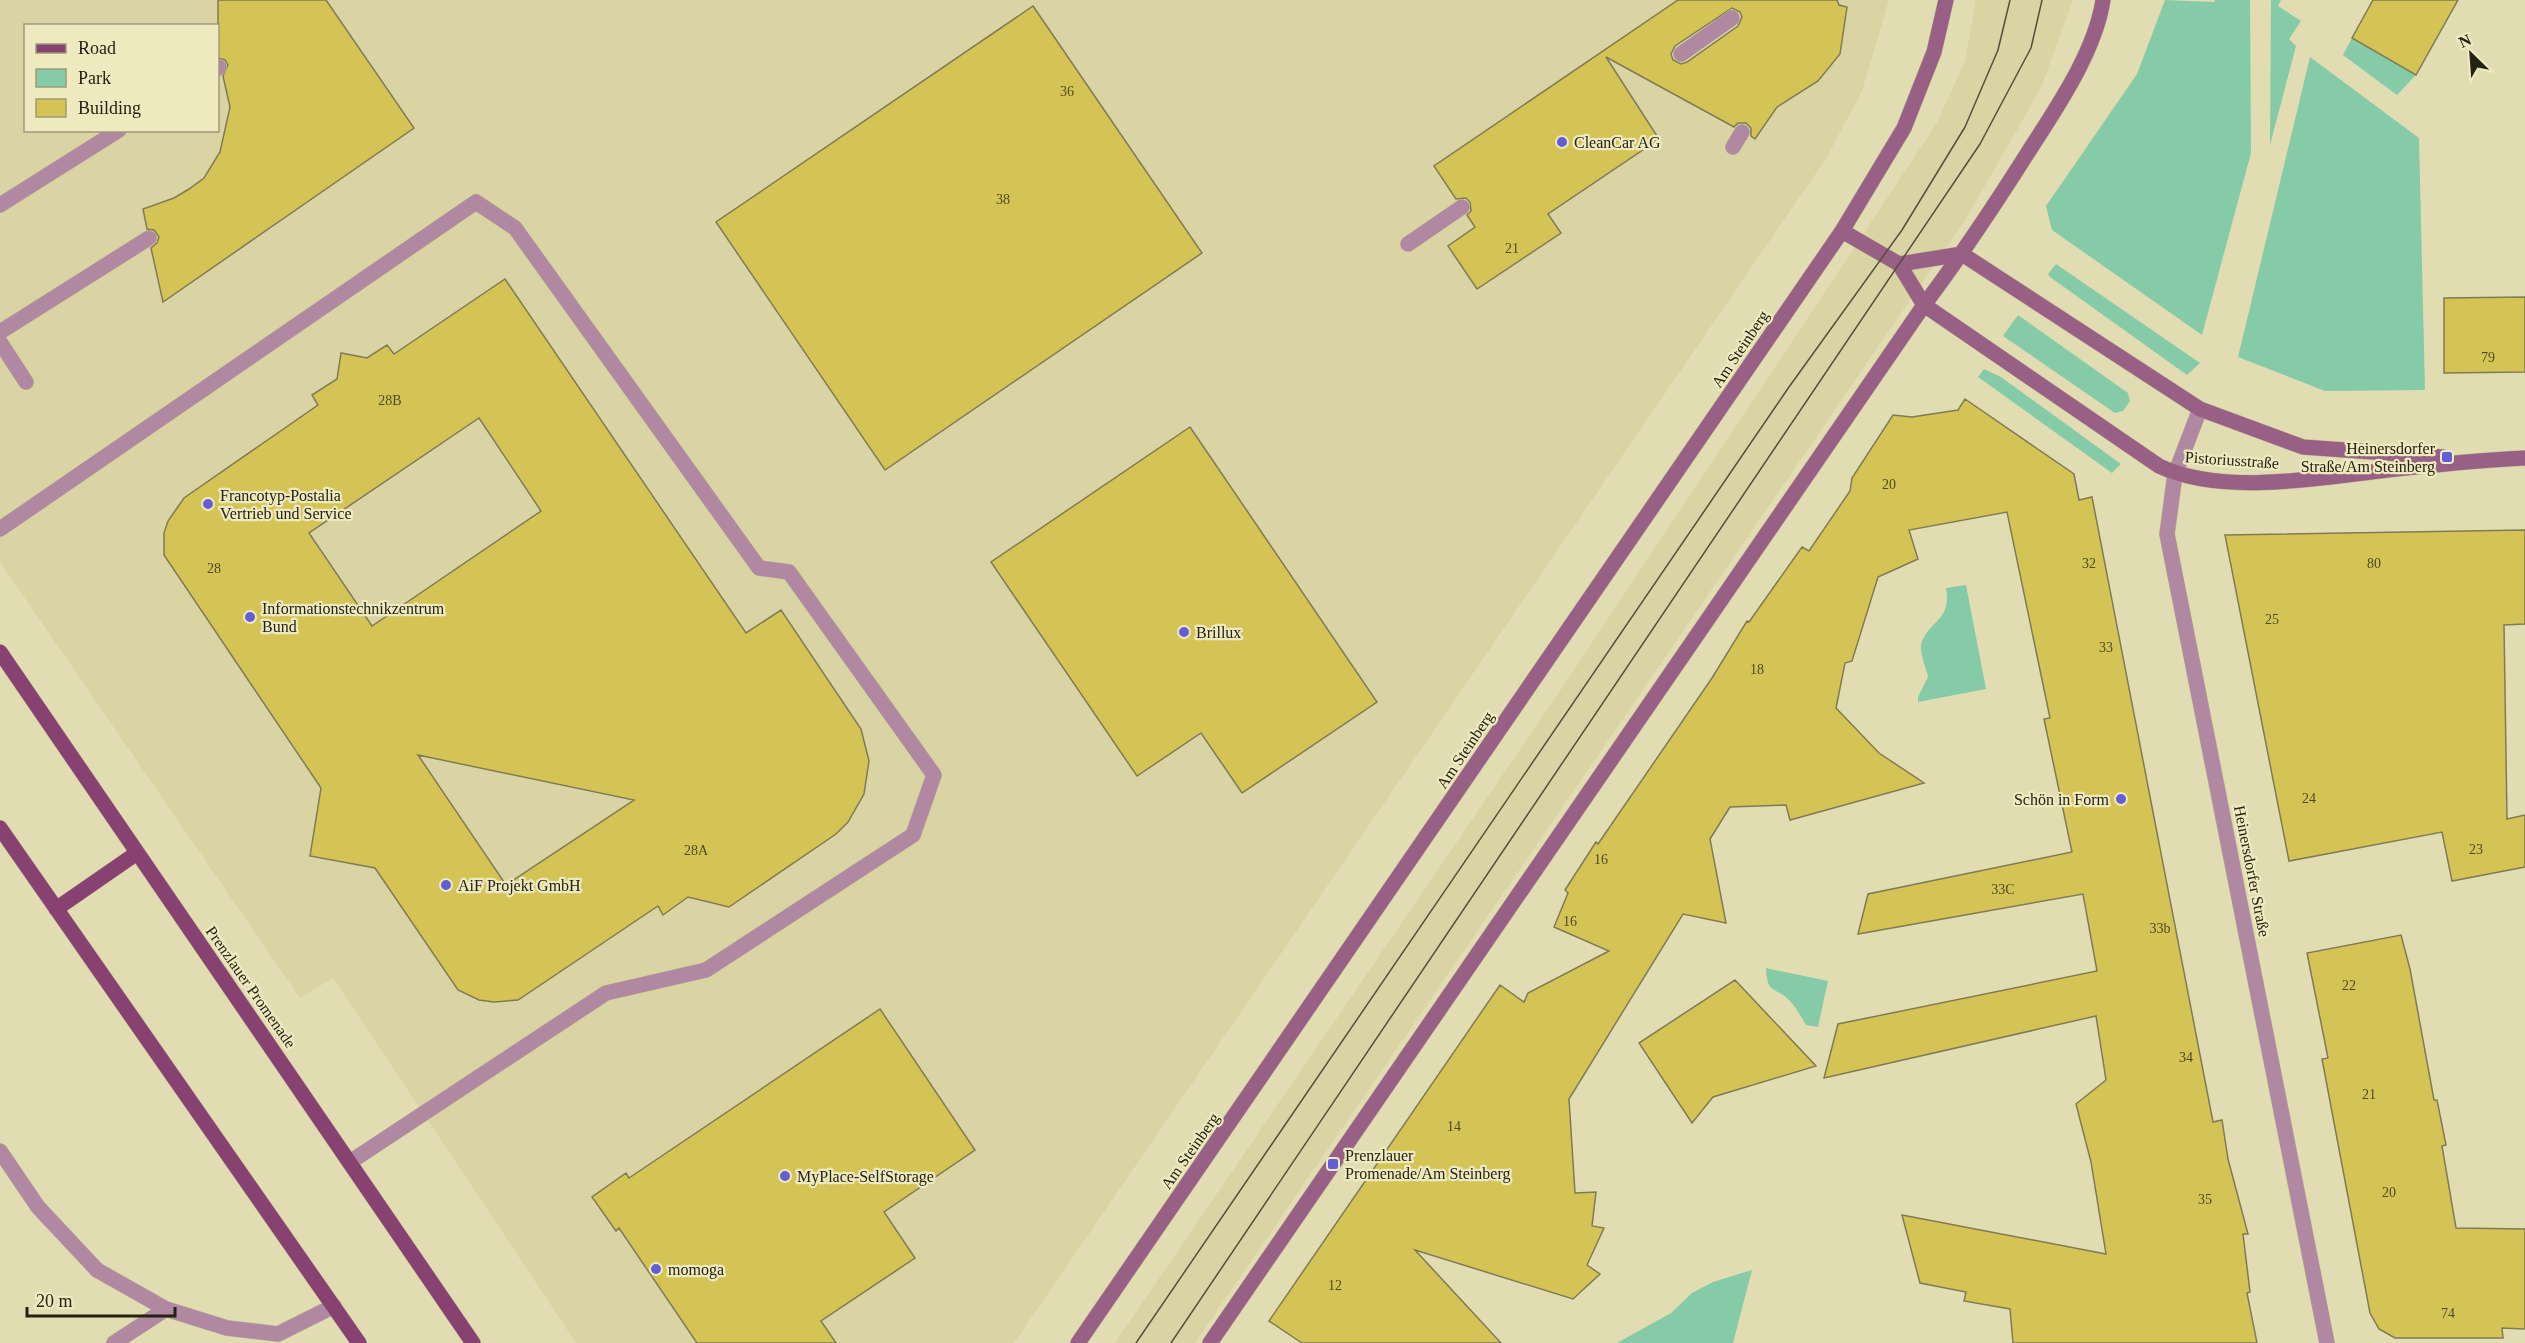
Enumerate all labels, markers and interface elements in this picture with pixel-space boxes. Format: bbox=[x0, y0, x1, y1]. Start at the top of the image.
legend bbox=[24, 24, 219, 132]
north arrow bbox=[2441, 24, 2501, 84]
text: N bbox=[2456, 31, 2474, 51]
text: Road bbox=[78, 38, 116, 58]
text: Park bbox=[78, 68, 111, 88]
house number: 36 bbox=[1060, 84, 1074, 99]
text: Building bbox=[78, 98, 141, 118]
place label: CleanCar AG bbox=[1574, 134, 1661, 151]
marker: CleanCar AG bbox=[1555, 135, 1569, 149]
house number: 38 bbox=[996, 192, 1010, 207]
house number: 21 bbox=[1505, 241, 1519, 256]
street label: Am Steinberg bbox=[1708, 307, 1773, 391]
house number: 79 bbox=[2481, 350, 2495, 365]
house number: 28B bbox=[378, 393, 402, 408]
place label: Heinersdorfer Straße/Am Steinberg bbox=[2301, 440, 2436, 476]
street label: Pistoriusstraße bbox=[2184, 448, 2280, 472]
marker: Heinersdorfer Straße/Am Steinberg bbox=[2440, 450, 2454, 464]
house number: 20 bbox=[1882, 477, 1896, 492]
place label: Francotyp-Postalia Vertrieb und Service bbox=[220, 487, 352, 522]
marker: Francotyp-Postalia Vertrieb und Service bbox=[201, 497, 215, 511]
house number: 32 bbox=[2082, 556, 2096, 571]
house number: 80 bbox=[2367, 556, 2381, 571]
house number: 28 bbox=[207, 561, 221, 576]
place label: Informationstechnikzentrum Bund bbox=[262, 600, 445, 635]
marker: Informationstechnikzentrum Bund bbox=[243, 610, 257, 624]
house number: 25 bbox=[2265, 612, 2279, 627]
place label: Brillux bbox=[1196, 624, 1241, 641]
marker: Brillux bbox=[1177, 625, 1191, 639]
house number: 33 bbox=[2099, 640, 2113, 655]
house number: 18 bbox=[1750, 662, 1764, 677]
street label: Am Steinberg bbox=[1433, 708, 1498, 792]
place label: Schön in Form bbox=[2014, 791, 2110, 808]
house number: 24 bbox=[2302, 791, 2316, 806]
marker: Schön in Form bbox=[2114, 792, 2128, 806]
street label: Heinersdorfer Straße bbox=[2231, 804, 2273, 938]
house number: 23 bbox=[2469, 842, 2483, 857]
house number: 28A bbox=[684, 843, 709, 858]
house number: 16 bbox=[1594, 852, 1608, 867]
place label: AiF Projekt GmbH bbox=[458, 877, 581, 895]
marker: AiF Projekt GmbH bbox=[439, 878, 453, 892]
house number: 33C bbox=[1991, 882, 2015, 897]
house number: 16 bbox=[1563, 914, 1577, 929]
house number: 33b bbox=[2150, 921, 2171, 936]
street label: Prenzlauer Promenade bbox=[203, 923, 299, 1051]
house number: 22 bbox=[2342, 978, 2356, 993]
house number: 34 bbox=[2179, 1050, 2193, 1065]
house number: 21 bbox=[2362, 1087, 2376, 1102]
street label: Am Steinberg bbox=[1158, 1110, 1223, 1193]
house number: 14 bbox=[1447, 1119, 1461, 1134]
place label: Prenzlauer Promenade/Am Steinberg bbox=[1345, 1147, 1510, 1183]
marker: Prenzlauer Promenade/Am Steinberg bbox=[1326, 1157, 1340, 1171]
place label: MyPlace-SelfStorage bbox=[797, 1168, 934, 1186]
marker: MyPlace-SelfStorage bbox=[778, 1169, 792, 1183]
house number: 20 bbox=[2382, 1185, 2396, 1200]
house number: 35 bbox=[2198, 1192, 2212, 1207]
place label: momoga bbox=[668, 1261, 724, 1279]
marker: momoga bbox=[649, 1262, 663, 1276]
house number: 12 bbox=[1328, 1278, 1342, 1293]
scale bar bbox=[27, 1280, 176, 1318]
text: 20 m bbox=[36, 1291, 73, 1311]
house number: 74 bbox=[2441, 1306, 2455, 1321]

